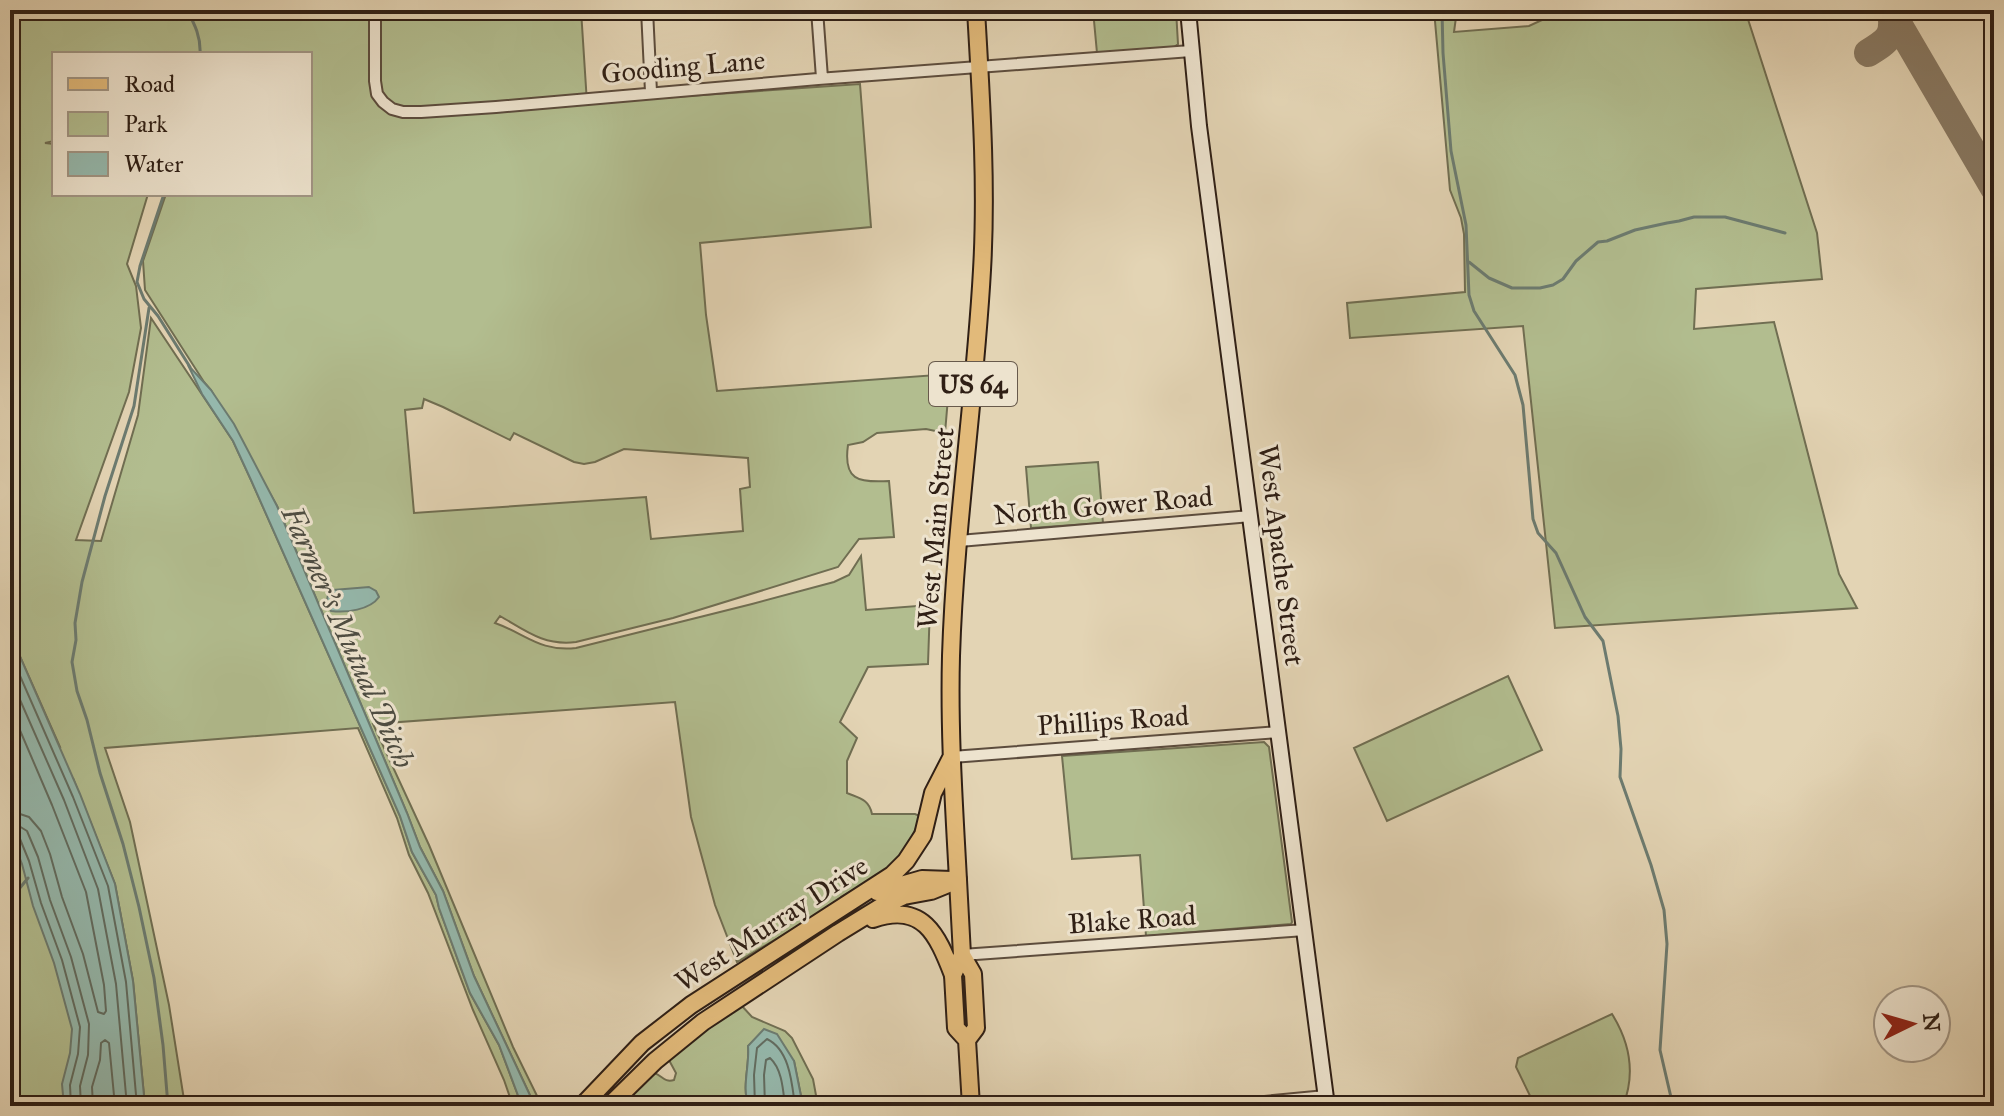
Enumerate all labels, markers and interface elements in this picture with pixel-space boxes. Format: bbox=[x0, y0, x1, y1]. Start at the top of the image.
street label: Gooding Lane bbox=[600, 42, 766, 91]
legend bbox=[52, 52, 312, 196]
text: Road bbox=[124, 69, 175, 99]
text: Park bbox=[124, 109, 168, 139]
text: Water bbox=[124, 149, 183, 179]
road number: US 64 bbox=[929, 362, 1017, 406]
street label: West Main Street bbox=[909, 426, 962, 630]
street label: West Apache Street bbox=[1251, 443, 1312, 668]
street label: North Gower Road bbox=[992, 478, 1214, 533]
water label: Farmer's Mutual Ditch bbox=[274, 499, 422, 774]
street label: Phillips Road bbox=[1036, 698, 1190, 743]
street label: West Murray Drive bbox=[668, 848, 874, 999]
street label: Blake Road bbox=[1067, 898, 1197, 941]
north arrow bbox=[1872, 984, 1952, 1064]
text: N bbox=[1917, 1012, 1946, 1033]

